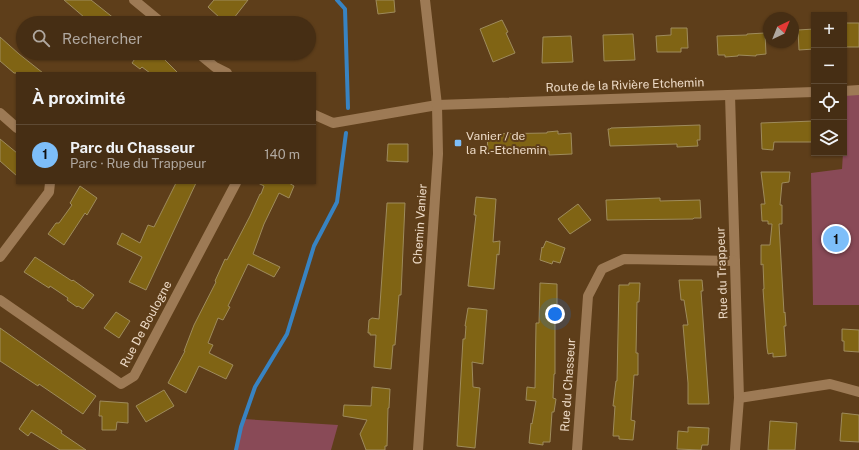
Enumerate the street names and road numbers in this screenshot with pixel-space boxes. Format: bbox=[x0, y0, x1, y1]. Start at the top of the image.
street label: Route de la Rivière Etchemin bbox=[545, 75, 705, 95]
street label: Chemin Vanier bbox=[410, 183, 430, 265]
street label: Rue du Trappeur bbox=[713, 226, 731, 319]
street label: Rue De Boulogne bbox=[117, 278, 175, 370]
street label: Rue du Chasseur bbox=[558, 337, 578, 432]

